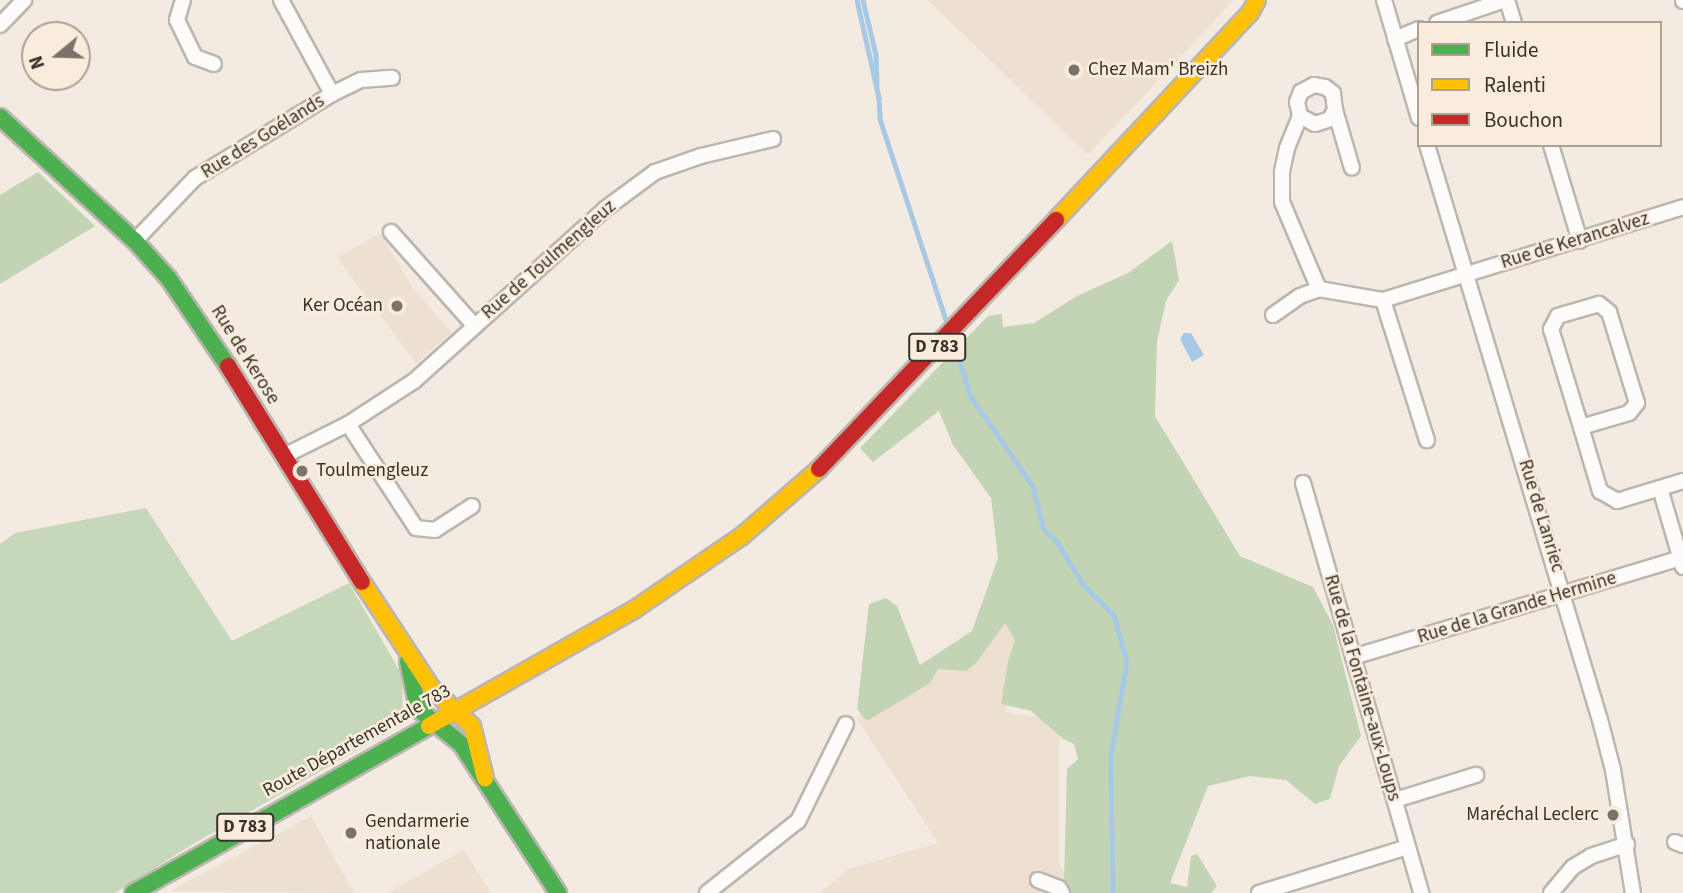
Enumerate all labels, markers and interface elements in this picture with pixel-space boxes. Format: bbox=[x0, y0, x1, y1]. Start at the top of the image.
north arrow bbox=[21, 21, 91, 91]
legend bbox=[1417, 21, 1662, 147]
text: Fluide bbox=[1484, 35, 1538, 65]
text: N bbox=[23, 52, 52, 73]
place label: Chez Mam' Breizh bbox=[1088, 59, 1228, 81]
marker: Chez Mam' Breizh bbox=[1066, 62, 1082, 78]
text: Ralenti bbox=[1484, 70, 1546, 100]
street label: Rue des Goélands bbox=[197, 90, 329, 184]
text: Bouchon bbox=[1484, 105, 1563, 135]
street label: Rue de Toulmengleuz bbox=[477, 196, 621, 324]
street label: Rue de Kerancalvez bbox=[1498, 208, 1652, 274]
place label: Ker Océan bbox=[302, 295, 383, 317]
marker: Ker Océan bbox=[389, 298, 405, 314]
street label: Rue de Kerose bbox=[206, 301, 284, 409]
road number: D 783 bbox=[907, 332, 967, 362]
street label: Rue de Lanriec bbox=[1513, 457, 1569, 575]
place label: Toulmengleuz bbox=[316, 460, 428, 482]
marker: Toulmengleuz bbox=[294, 463, 310, 479]
street label: Rue de la Grande Hermine bbox=[1415, 567, 1619, 649]
street label: Rue de la Fontaine-aux-Loups bbox=[1319, 572, 1405, 804]
street label: Route Départementale 783 bbox=[259, 680, 455, 802]
place label: Maréchal Leclerc bbox=[1466, 804, 1599, 826]
marker: Maréchal Leclerc bbox=[1605, 807, 1621, 823]
place label: Gendarmerie nationale bbox=[365, 811, 469, 855]
road number: D 783 bbox=[215, 812, 275, 842]
marker: Gendarmerie nationale bbox=[343, 825, 359, 841]

